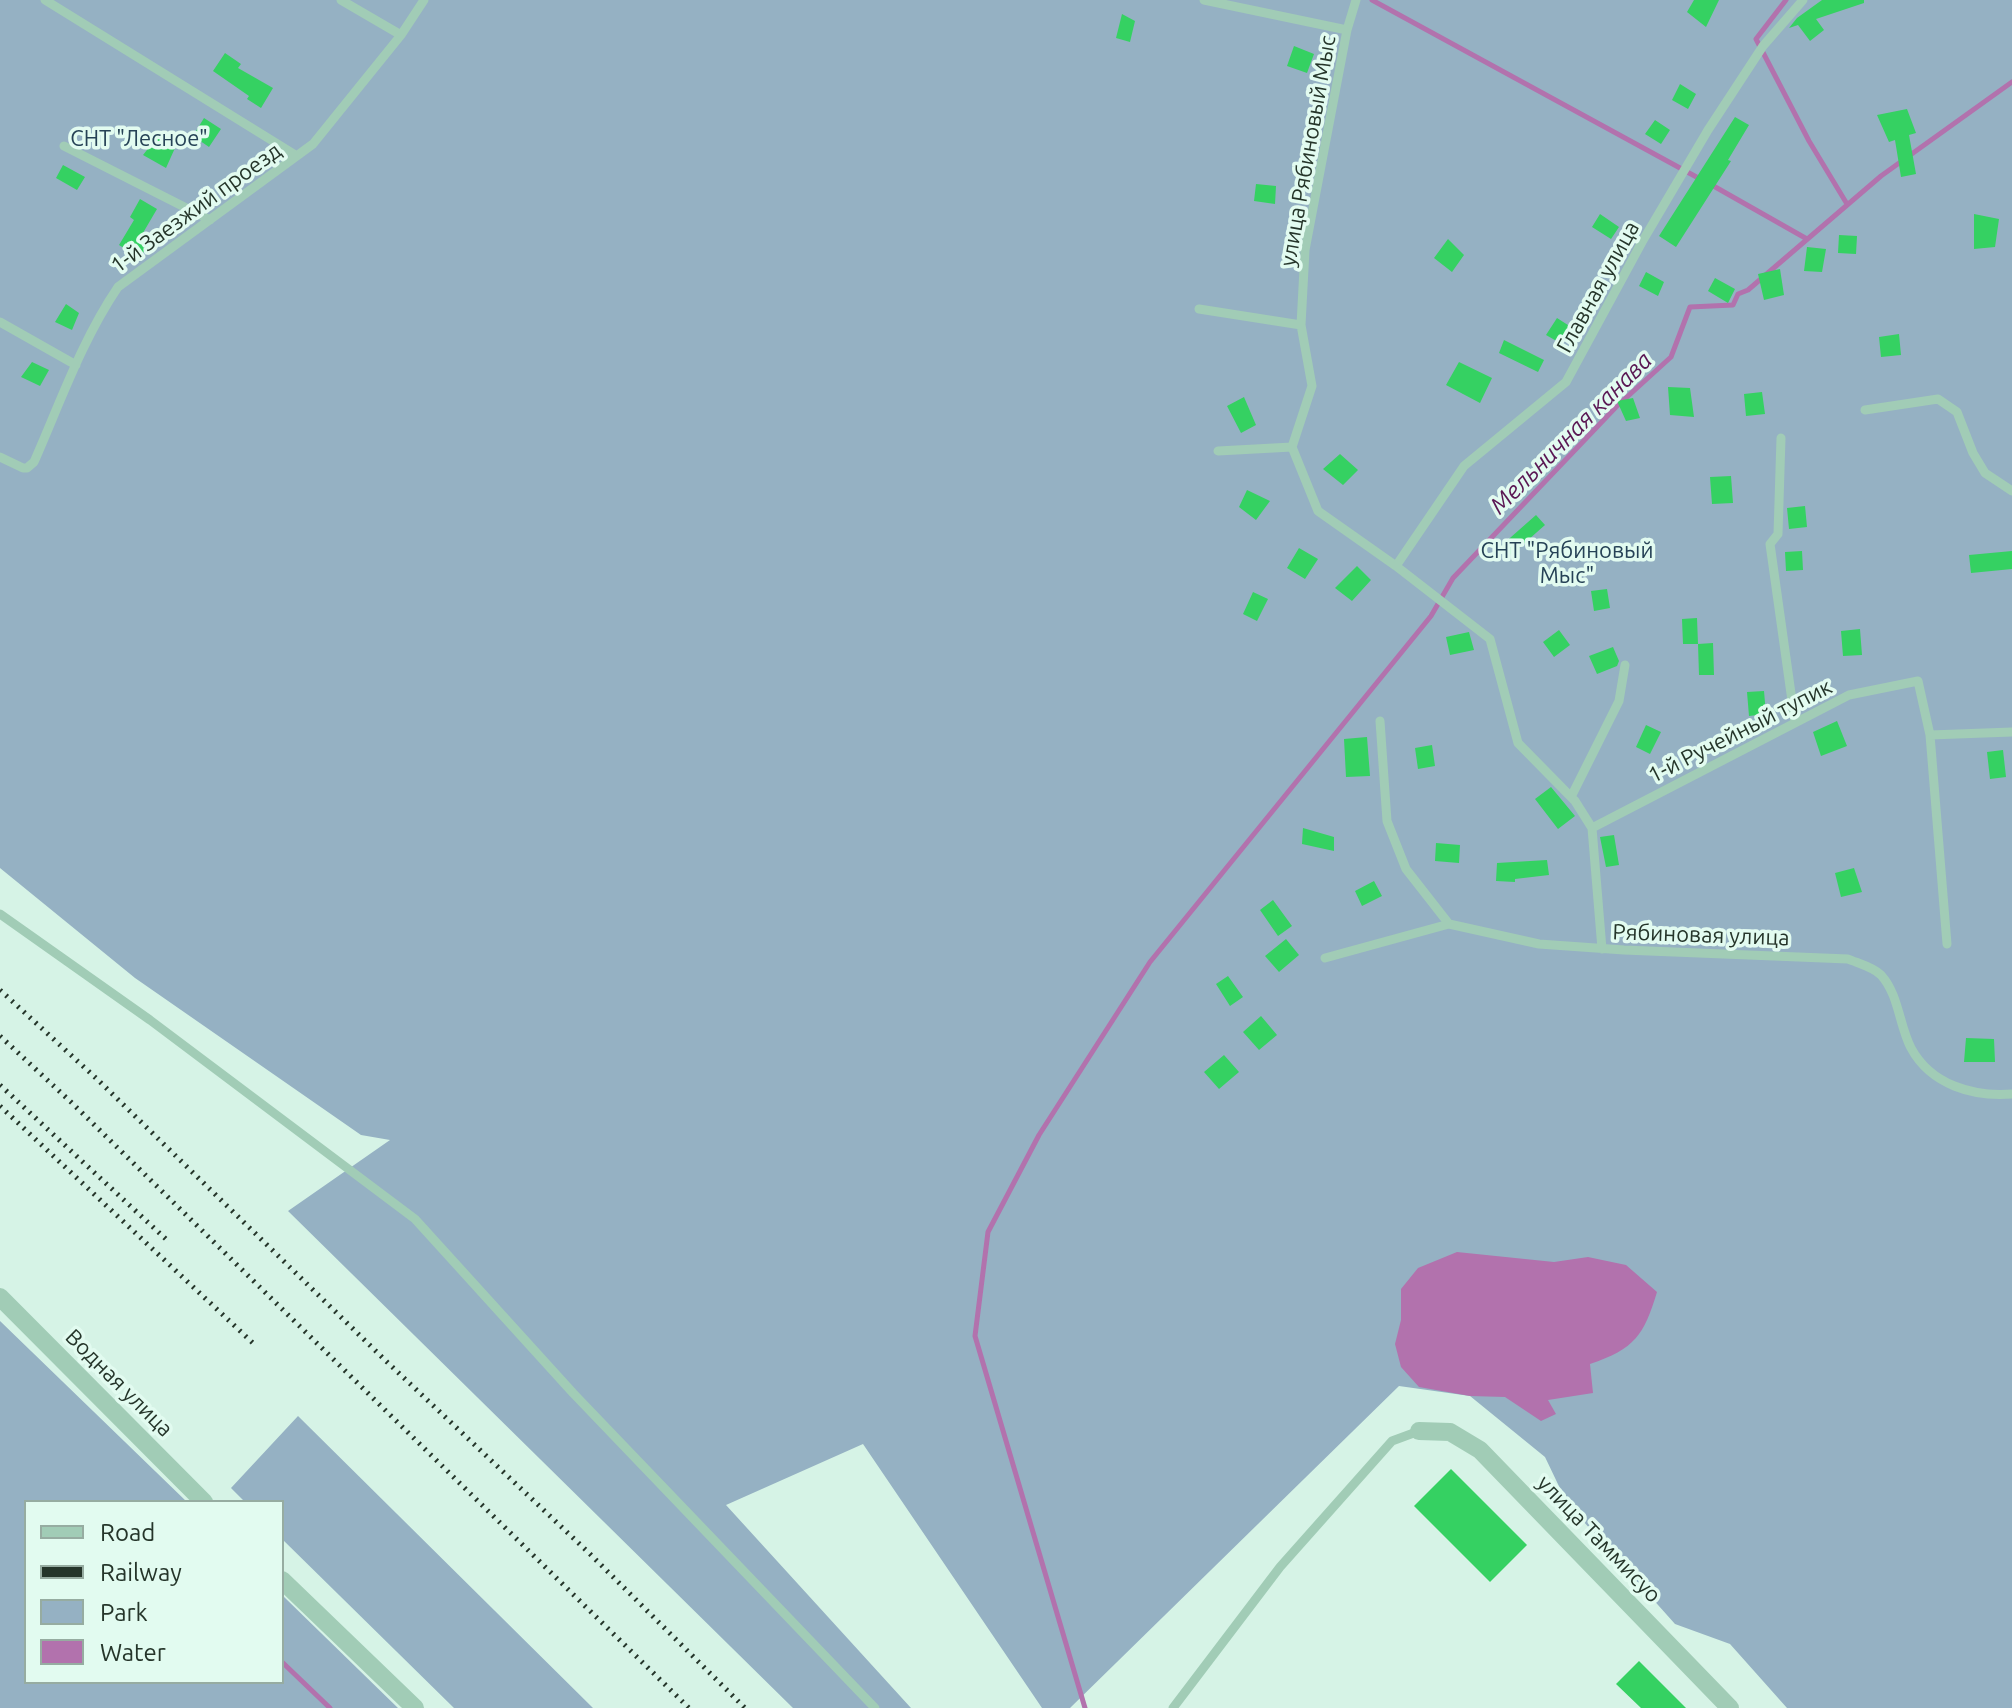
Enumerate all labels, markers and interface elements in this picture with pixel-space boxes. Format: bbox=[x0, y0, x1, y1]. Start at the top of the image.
street label: улица Рябиновый Мыс bbox=[1275, 33, 1341, 269]
park label: СНТ "Лесное" bbox=[70, 126, 208, 152]
street label: 1-й Заезжий проезд bbox=[106, 137, 286, 279]
street label: Главная улица bbox=[1551, 217, 1645, 357]
water label: Мельничная канава bbox=[1484, 346, 1658, 520]
park label: СНТ "Рябиновый Мыс" bbox=[1480, 538, 1654, 590]
street label: 1-й Ручейный тупик bbox=[1644, 673, 1836, 789]
street label: Рябиновая улица bbox=[1612, 919, 1790, 951]
street label: Водная улица bbox=[60, 1324, 178, 1442]
street label: улица Таммисуо bbox=[1532, 1470, 1666, 1608]
legend bbox=[24, 1500, 284, 1684]
text: Road bbox=[100, 1519, 155, 1546]
text: Railway bbox=[100, 1559, 182, 1586]
text: Park bbox=[100, 1599, 148, 1626]
text: Water bbox=[100, 1639, 166, 1666]

